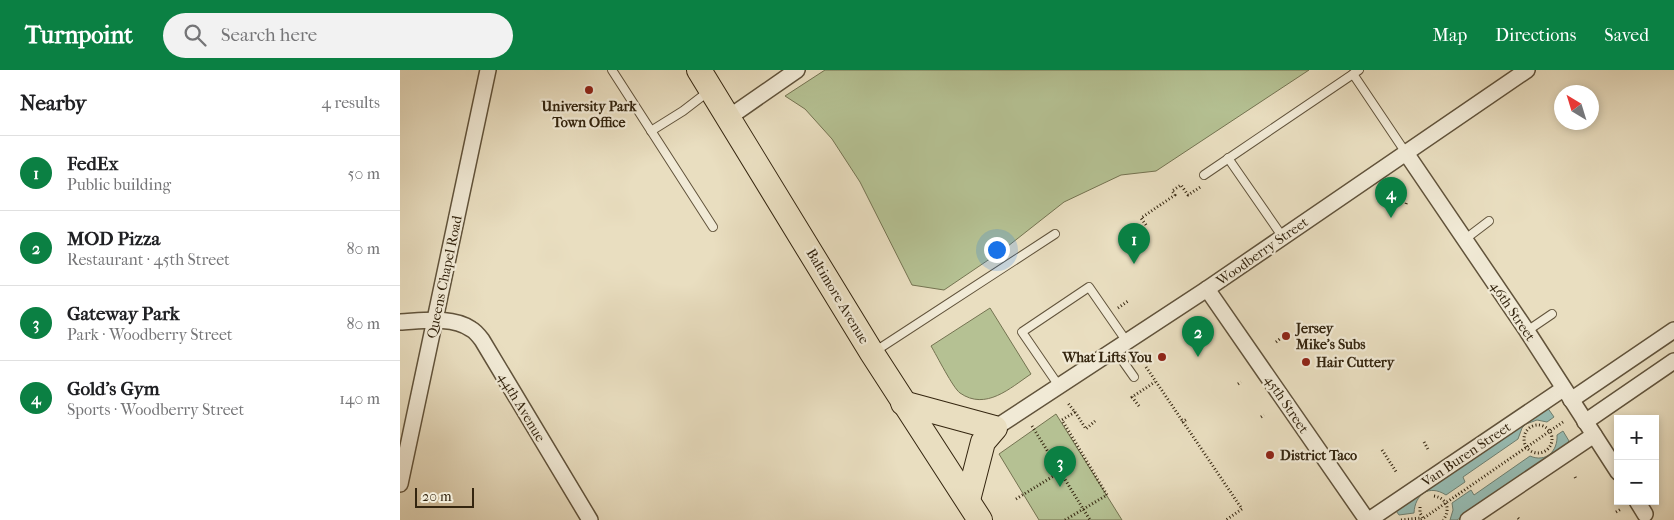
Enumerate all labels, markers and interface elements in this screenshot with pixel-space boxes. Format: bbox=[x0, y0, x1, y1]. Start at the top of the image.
search box bbox=[163, 13, 513, 58]
text: Turnpoint bbox=[25, 21, 133, 49]
icon: search bbox=[181, 21, 209, 49]
text: Search here bbox=[221, 24, 317, 46]
text: Map bbox=[1433, 25, 1467, 46]
text: Directions bbox=[1495, 25, 1576, 46]
text: Saved bbox=[1604, 25, 1649, 46]
marker: University Park Town Office bbox=[583, 84, 595, 96]
north arrow bbox=[1554, 85, 1599, 130]
text: Nearby bbox=[20, 91, 86, 115]
text: 4 results bbox=[322, 93, 380, 112]
place label: University Park Town Office bbox=[540, 98, 637, 131]
text: FedEx bbox=[67, 153, 118, 175]
text: 1 bbox=[33, 164, 39, 183]
text: 50 m bbox=[348, 164, 380, 183]
text: Public building bbox=[67, 175, 171, 194]
pin: 4 bbox=[1375, 177, 1407, 218]
street label: Woodberry Street bbox=[1212, 213, 1311, 290]
street label: Queens Chapel Road bbox=[423, 214, 466, 340]
pin: 1 bbox=[1118, 223, 1150, 264]
text: MOD Pizza bbox=[67, 228, 160, 250]
your location bbox=[984, 237, 1010, 263]
text: 2 bbox=[32, 239, 40, 258]
text: 80 m bbox=[346, 239, 380, 258]
street label: Baltimore Avenue bbox=[802, 246, 873, 347]
text: Restaurant · 45th Street bbox=[67, 250, 230, 269]
street label: 46th Street bbox=[1486, 278, 1539, 344]
text: Gateway Park bbox=[67, 303, 180, 325]
text: 3 bbox=[33, 314, 39, 333]
text: 80 m bbox=[346, 314, 380, 333]
pin: 2 bbox=[1182, 316, 1214, 357]
place label: Jersey Mike's Subs bbox=[1294, 320, 1366, 353]
text: Park · Woodberry Street bbox=[67, 325, 233, 344]
marker: Jersey Mike's Subs bbox=[1280, 330, 1292, 342]
place label: What Lifts You bbox=[1061, 349, 1152, 366]
marker: What Lifts You bbox=[1156, 351, 1168, 363]
place label: Hair Cuttery bbox=[1316, 354, 1396, 371]
marker: Hair Cuttery bbox=[1300, 356, 1312, 368]
street label: 44th Avenue bbox=[494, 370, 549, 445]
street label: 45th Street bbox=[1261, 372, 1312, 437]
text: Gold's Gym bbox=[67, 378, 160, 400]
text: 4 bbox=[31, 389, 41, 408]
text: 140 m bbox=[339, 389, 380, 408]
text: Sports · Woodberry Street bbox=[67, 400, 244, 419]
map controls bbox=[1614, 415, 1659, 505]
button: + bbox=[1614, 415, 1659, 460]
street label: Van Buren Street bbox=[1418, 418, 1514, 491]
pin: 3 bbox=[1044, 446, 1076, 487]
place label: District Taco bbox=[1280, 447, 1357, 464]
marker: District Taco bbox=[1264, 449, 1276, 461]
button: − bbox=[1614, 460, 1659, 505]
scale bar bbox=[415, 485, 474, 508]
text: 20 m bbox=[422, 488, 452, 505]

